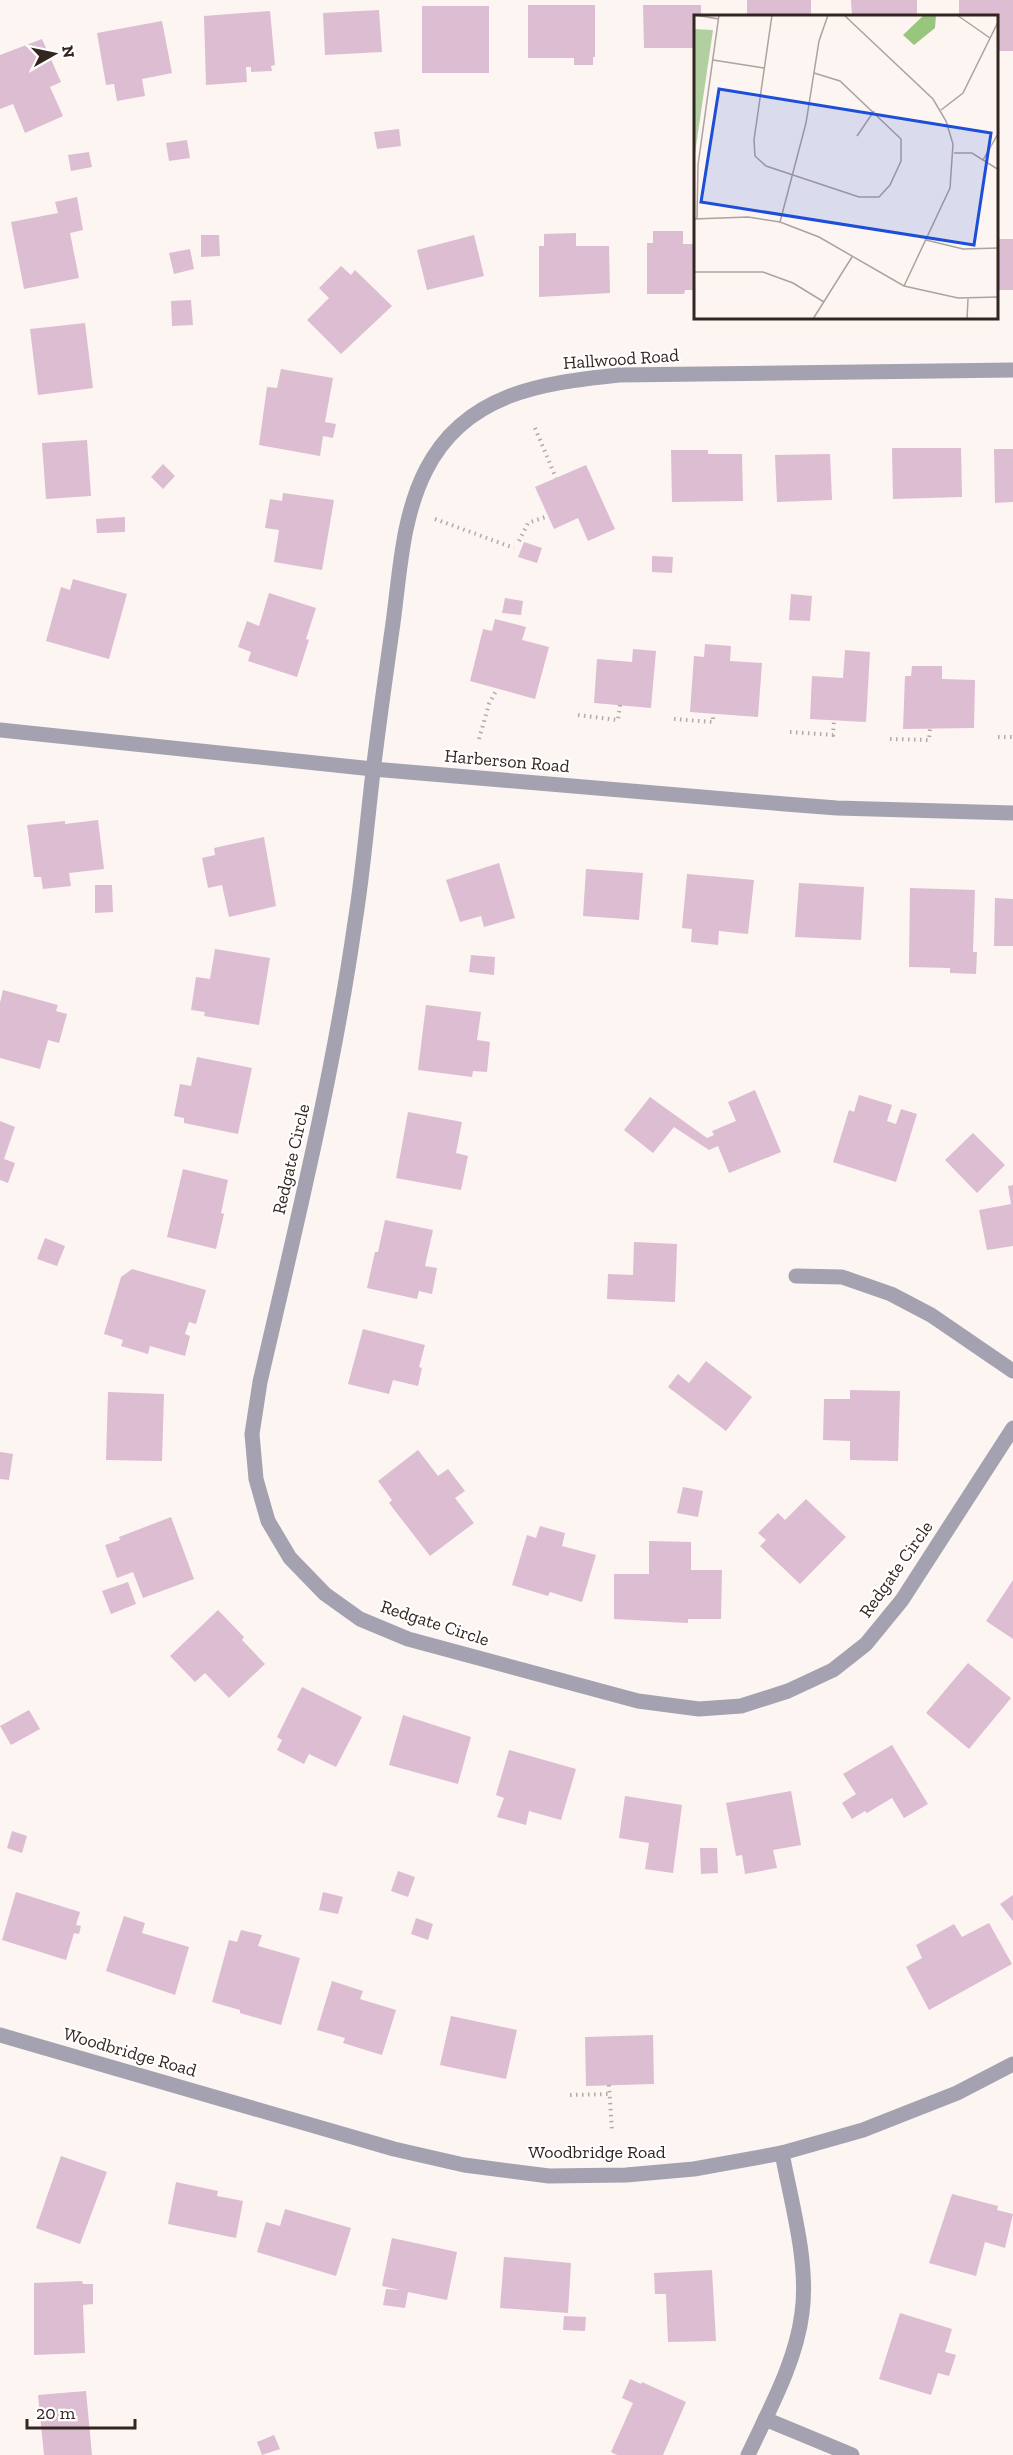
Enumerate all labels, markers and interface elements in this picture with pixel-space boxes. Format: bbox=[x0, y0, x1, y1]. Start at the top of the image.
inset map bbox=[694, 15, 998, 320]
north arrow bbox=[24, 24, 84, 84]
text: N bbox=[58, 44, 79, 59]
street label: Hallwood Road bbox=[562, 344, 680, 374]
street label: Harberson Road bbox=[444, 745, 571, 777]
street label: Redgate Circle bbox=[268, 1102, 314, 1216]
street label: Redgate Circle bbox=[855, 1516, 937, 1622]
street label: Redgate Circle bbox=[378, 1595, 492, 1651]
street label: Woodbridge Road bbox=[61, 2022, 199, 2082]
street label: Woodbridge Road bbox=[528, 2141, 666, 2163]
scale bar bbox=[27, 2392, 135, 2430]
text: 20 m bbox=[36, 2402, 76, 2424]

